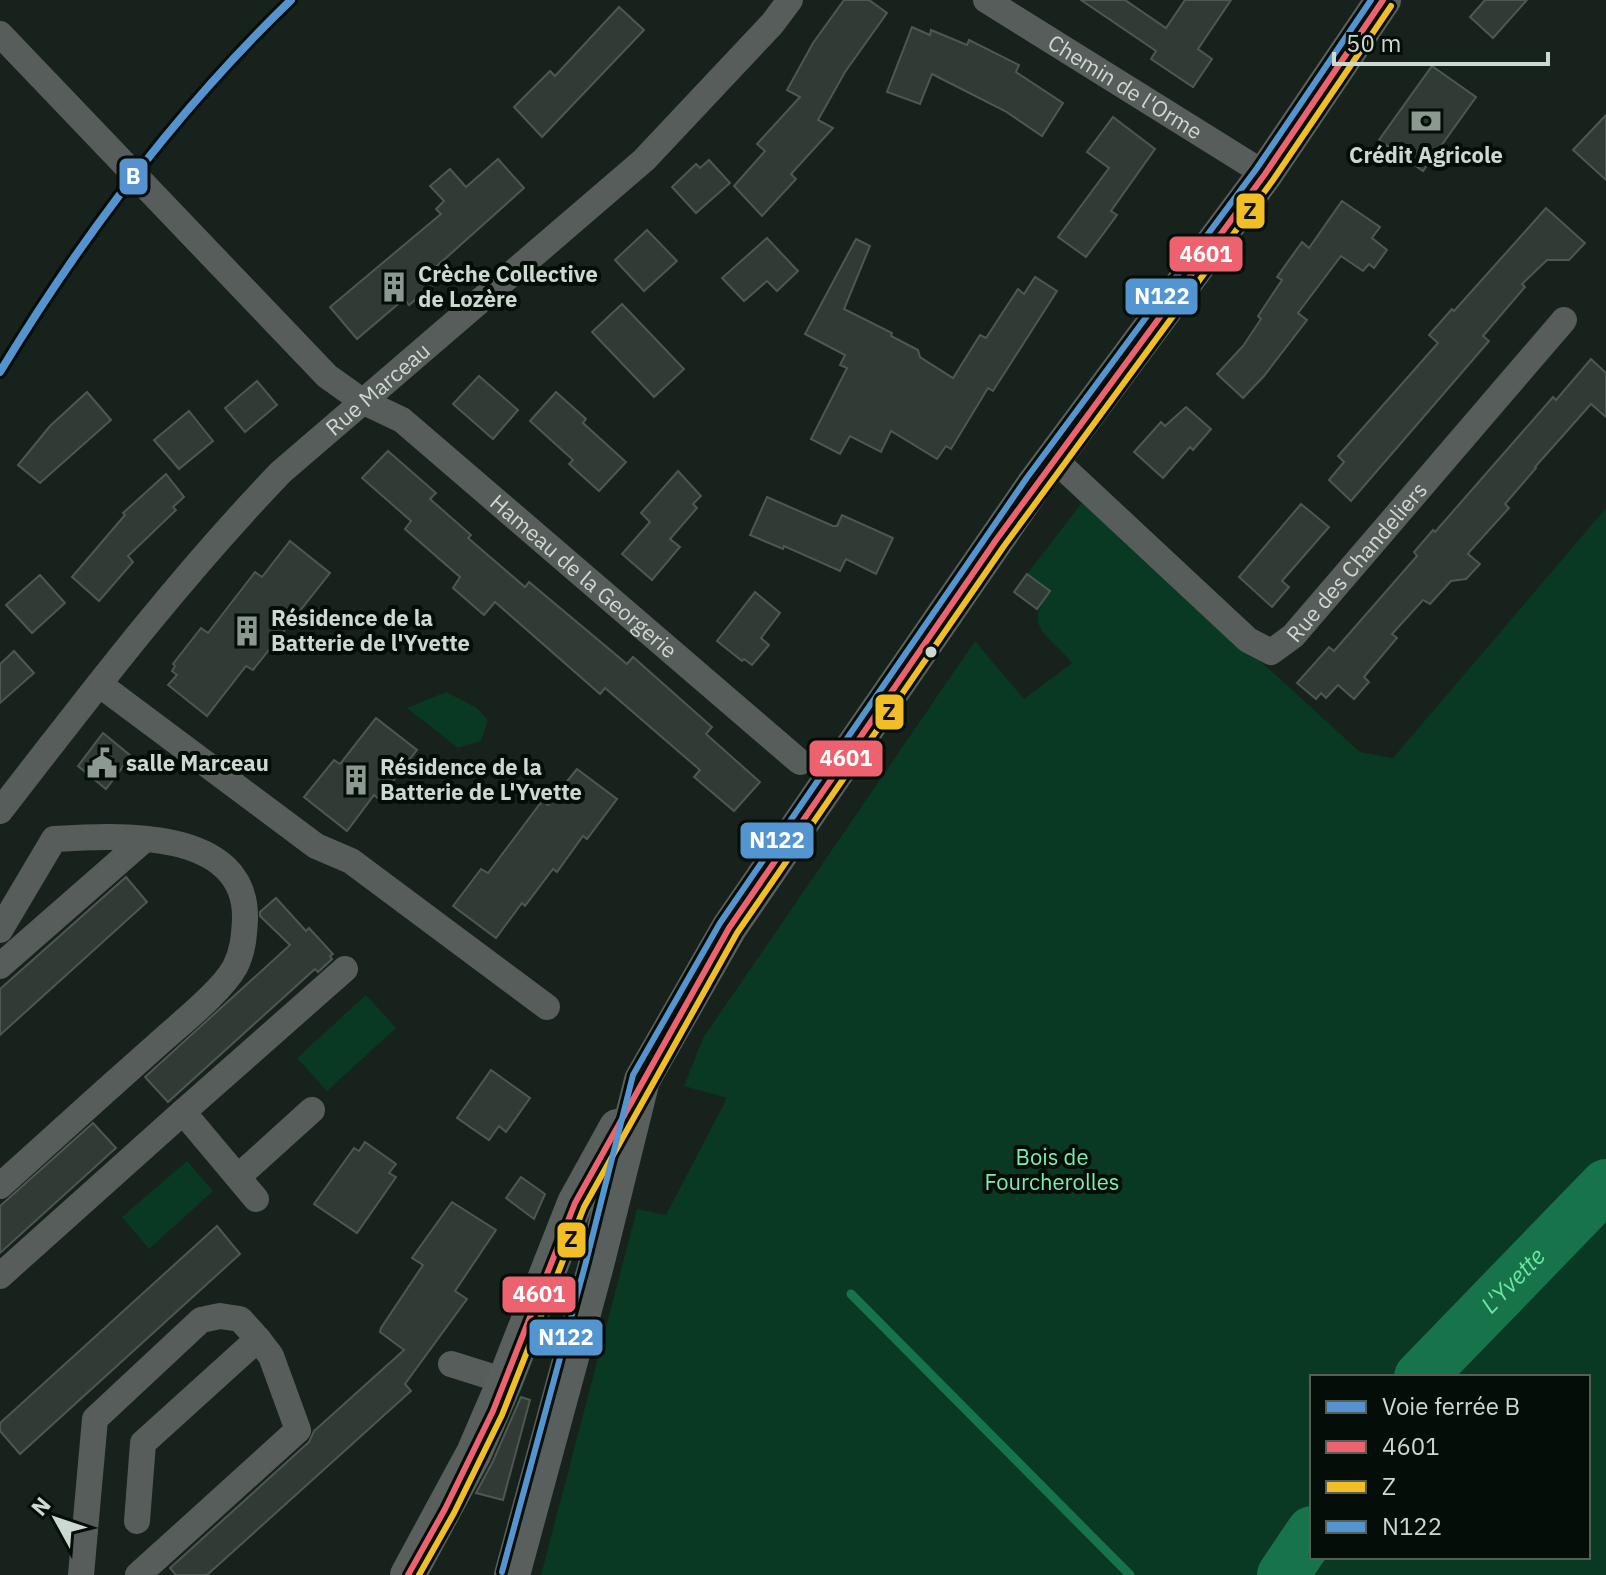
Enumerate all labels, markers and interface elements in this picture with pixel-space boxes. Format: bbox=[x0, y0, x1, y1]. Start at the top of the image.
scale bar bbox=[1334, 16, 1548, 66]
street label: Chemin de l'Orme bbox=[1043, 27, 1208, 145]
text: 50 m bbox=[1346, 27, 1401, 59]
bank icon: Crédit Agricole bbox=[1409, 104, 1443, 138]
place label: Crédit Agricole bbox=[1349, 140, 1503, 169]
line badge: B bbox=[118, 157, 149, 196]
text: B bbox=[126, 161, 140, 190]
line badge: Z bbox=[1235, 192, 1266, 230]
text: Z bbox=[1243, 196, 1257, 225]
line badge: 4601 bbox=[1168, 235, 1244, 273]
text: 4601 bbox=[1180, 239, 1232, 268]
place label: Crèche Collective de Lozère bbox=[418, 259, 598, 313]
building icon: Crèche Collective de Lozère bbox=[377, 270, 411, 304]
line badge: N122 bbox=[1124, 277, 1199, 316]
text: N122 bbox=[1134, 281, 1190, 310]
street label: Rue Marceau bbox=[319, 336, 436, 441]
street label: Rue des Chandeliers bbox=[1279, 475, 1433, 648]
street label: Hameau de la Georgerie bbox=[484, 487, 684, 664]
place label: Résidence de la Batterie de l'Yvette bbox=[271, 603, 470, 657]
building icon: Résidence de la Batterie de l'Yvette bbox=[230, 614, 264, 648]
unlabelled marker bbox=[923, 644, 939, 660]
line badge: Z bbox=[874, 693, 905, 731]
text: Z bbox=[882, 697, 896, 726]
line badge: 4601 bbox=[808, 739, 884, 778]
text: 4601 bbox=[820, 743, 872, 772]
public building icon: salle Marceau bbox=[85, 746, 119, 780]
place label: salle Marceau bbox=[126, 748, 269, 777]
place label: Résidence de la Batterie de L'Yvette bbox=[380, 752, 582, 806]
building icon: Résidence de la Batterie de L'Yvette bbox=[339, 763, 373, 797]
line badge: N122 bbox=[739, 821, 815, 860]
text: N122 bbox=[749, 825, 805, 854]
park label: Bois de Fourcherolles bbox=[984, 1142, 1120, 1196]
line badge: Z bbox=[556, 1221, 587, 1259]
text: Z bbox=[564, 1224, 578, 1253]
water label: L'Yvette bbox=[1473, 1240, 1552, 1320]
line badge: 4601 bbox=[501, 1275, 577, 1314]
text: 4601 bbox=[513, 1279, 565, 1308]
line badge: N122 bbox=[528, 1318, 604, 1357]
text: N122 bbox=[538, 1322, 594, 1351]
legend bbox=[1310, 1375, 1590, 1559]
text: Voie ferrée B bbox=[1382, 1390, 1520, 1422]
text: 4601 bbox=[1382, 1430, 1440, 1462]
text: Z bbox=[1382, 1470, 1396, 1502]
north arrow bbox=[16, 1479, 96, 1559]
text: N bbox=[24, 1490, 57, 1521]
text: N122 bbox=[1382, 1510, 1442, 1542]

